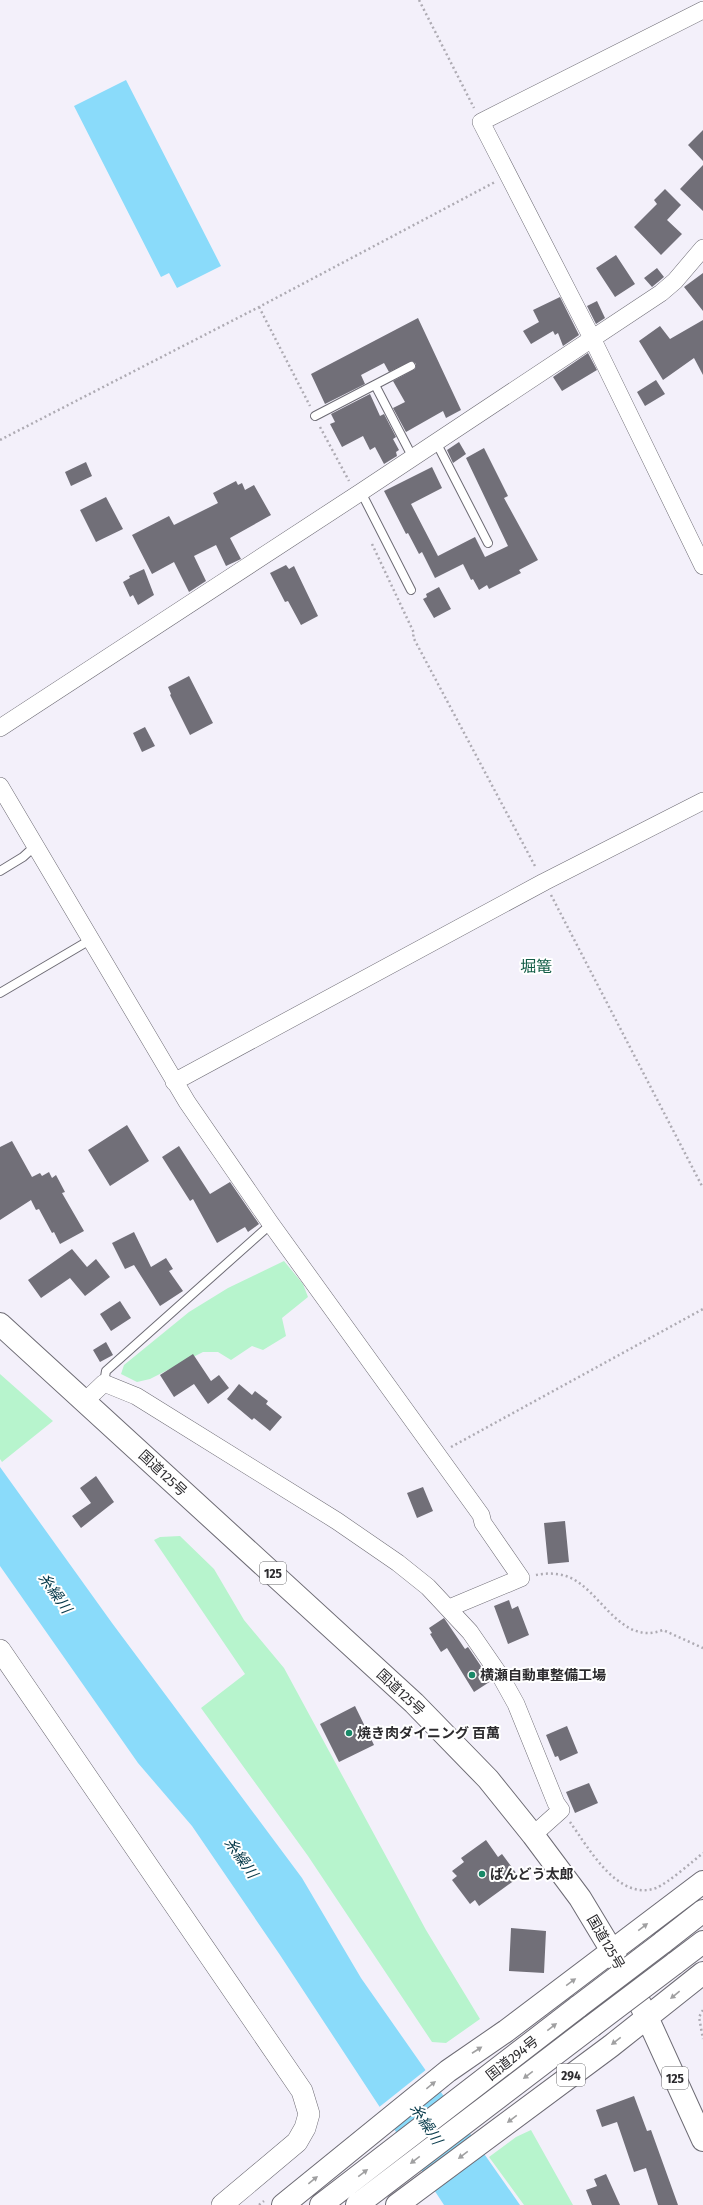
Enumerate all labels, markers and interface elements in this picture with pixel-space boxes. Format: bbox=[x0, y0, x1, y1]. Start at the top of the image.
district label: 堀篭 bbox=[520, 957, 552, 976]
street label: 国道125号 bbox=[135, 1447, 190, 1500]
road number: 125 bbox=[260, 1562, 286, 1584]
water label: 糸繰川 bbox=[35, 1569, 76, 1618]
street label: 国道125号 bbox=[373, 1666, 428, 1719]
place label: 横瀬自動車整備工場 bbox=[480, 1667, 606, 1684]
marker: 横瀬自動車整備工場 bbox=[467, 1670, 477, 1680]
place label: 焼き肉ダイニング 百萬 bbox=[357, 1725, 500, 1742]
marker: 焼き肉ダイニング 百萬 bbox=[344, 1728, 354, 1738]
water label: 糸繰川 bbox=[221, 1834, 262, 1883]
place label: ばんどう太郎 bbox=[490, 1866, 574, 1883]
marker: ばんどう太郎 bbox=[477, 1869, 487, 1879]
street label: 国道125号 bbox=[583, 1912, 628, 1973]
one-way arrow bbox=[638, 1923, 649, 1932]
one-way arrow bbox=[566, 1978, 576, 1986]
one-way arrow bbox=[669, 1990, 680, 1999]
one-way arrow bbox=[547, 2023, 558, 2032]
street label: 国道294号 bbox=[483, 2033, 542, 2084]
one-way arrow bbox=[611, 2037, 622, 2046]
one-way arrow bbox=[472, 2046, 482, 2054]
road number: 294 bbox=[557, 2064, 585, 2086]
road number: 125 bbox=[662, 2067, 688, 2089]
one-way arrow bbox=[522, 2071, 533, 2080]
one-way arrow bbox=[425, 2080, 436, 2089]
water label: 糸繰川 bbox=[406, 2100, 447, 2149]
one-way arrow bbox=[506, 2115, 517, 2123]
one-way arrow bbox=[458, 2151, 469, 2160]
one-way arrow bbox=[409, 2156, 420, 2164]
one-way arrow bbox=[358, 2169, 368, 2177]
one-way arrow bbox=[307, 2176, 318, 2185]

